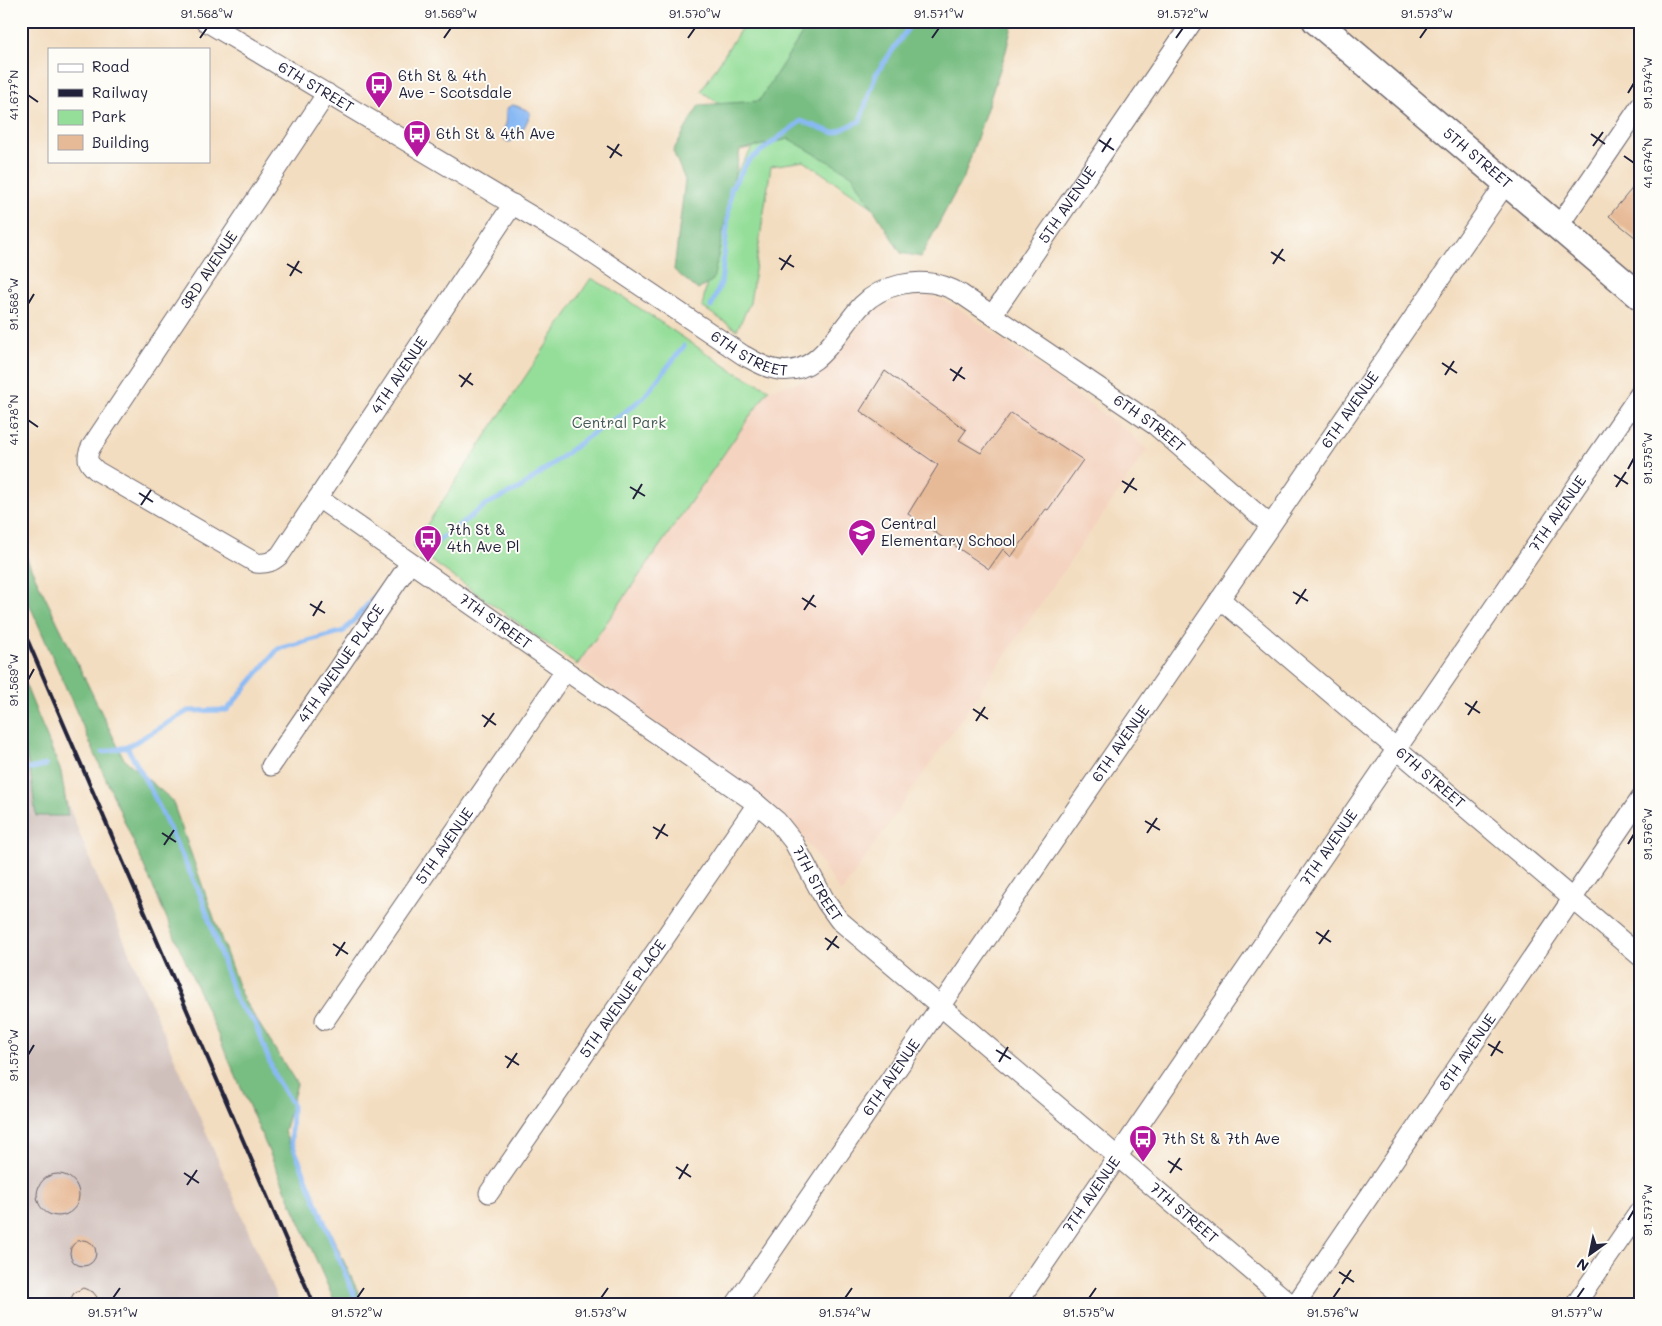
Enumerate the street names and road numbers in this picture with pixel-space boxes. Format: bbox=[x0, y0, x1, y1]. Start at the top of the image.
street label: 6TH STREET bbox=[275, 56, 358, 117]
street label: 5TH STREET bbox=[1440, 122, 1517, 192]
street label: 5TH AVENUE bbox=[1033, 162, 1100, 247]
street label: 3RD AVENUE bbox=[175, 226, 242, 312]
street label: 6TH STREET bbox=[707, 325, 788, 380]
street label: 4TH AVENUE bbox=[366, 332, 432, 417]
street label: 6TH AVENUE bbox=[1316, 367, 1383, 452]
street label: 6TH STREET bbox=[1110, 389, 1190, 456]
street label: 7TH AVENUE bbox=[1524, 471, 1590, 555]
street label: 7TH STREET bbox=[456, 588, 536, 653]
street label: 4TH AVENUE PLACE bbox=[293, 600, 388, 726]
street label: 6TH AVENUE bbox=[1086, 700, 1154, 786]
street label: 6TH STREET bbox=[1392, 742, 1470, 812]
street label: 5TH AVENUE bbox=[410, 803, 477, 888]
street label: 7TH AVENUE bbox=[1295, 805, 1362, 889]
street label: 7TH STREET bbox=[788, 842, 848, 925]
street label: 5TH AVENUE PLACE bbox=[574, 935, 670, 1061]
street label: 8TH AVENUE bbox=[1433, 1009, 1500, 1094]
street label: 6TH AVENUE bbox=[857, 1034, 924, 1119]
street label: 7TH AVENUE bbox=[1058, 1151, 1124, 1236]
street label: 7TH STREET bbox=[1146, 1177, 1223, 1247]

